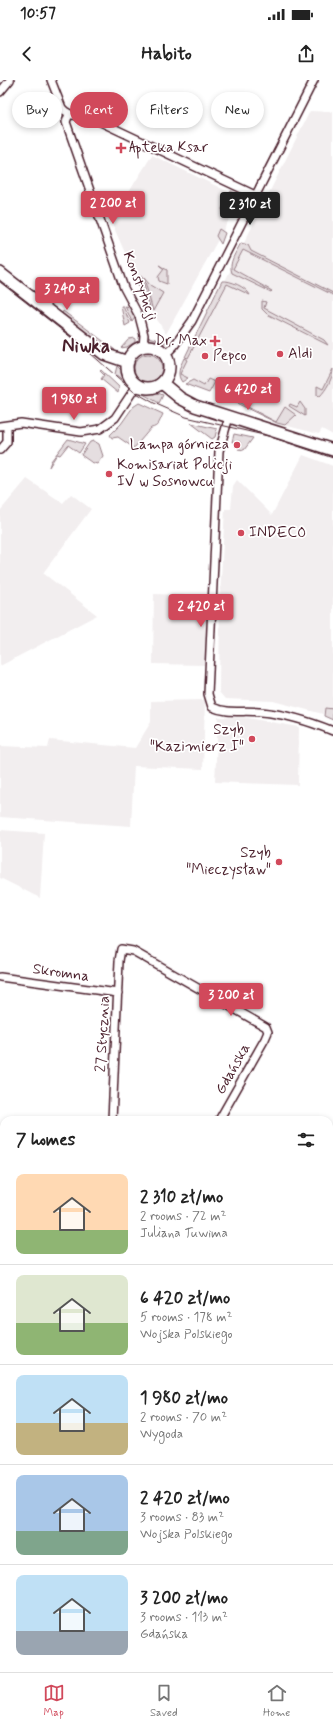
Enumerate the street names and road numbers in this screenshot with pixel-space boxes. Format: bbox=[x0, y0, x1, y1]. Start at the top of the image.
street label: Konstytucji bbox=[118, 248, 162, 324]
street label: Skromna bbox=[31, 959, 91, 987]
street label: 27 Stycznia bbox=[91, 995, 115, 1073]
street label: Gdańska bbox=[211, 1040, 255, 1098]

